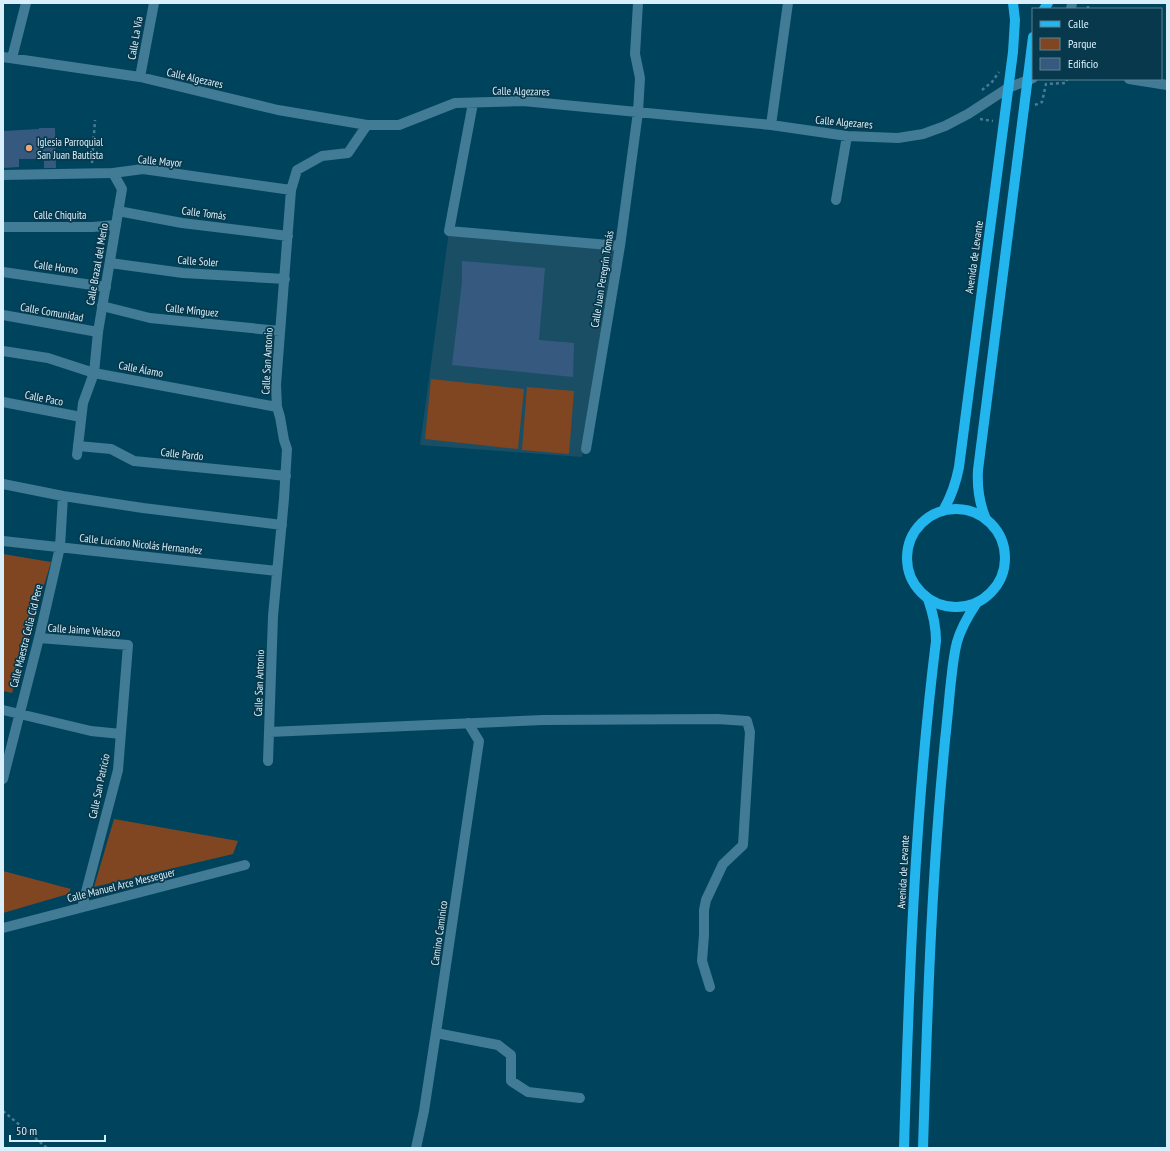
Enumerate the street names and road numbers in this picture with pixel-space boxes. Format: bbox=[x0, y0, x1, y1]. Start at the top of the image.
street label: Calle La Vía bbox=[124, 15, 146, 61]
street label: Calle Algezares bbox=[165, 65, 225, 91]
street label: Calle Algezares bbox=[492, 83, 550, 99]
street label: Calle Algezares bbox=[815, 113, 874, 132]
street label: Calle Mayor bbox=[137, 152, 183, 170]
street label: Calle Tomás bbox=[181, 203, 227, 223]
street label: Calle Chiquita bbox=[34, 208, 86, 222]
street label: Avenida de Levante bbox=[962, 219, 986, 294]
street label: Calle Brazal del Merlo bbox=[83, 222, 111, 306]
street label: Calle Juan Peregrín Tomás bbox=[587, 229, 617, 328]
street label: Calle Soler bbox=[177, 253, 219, 269]
street label: Calle Horno bbox=[33, 257, 79, 277]
street label: Calle Comunidad bbox=[19, 300, 85, 324]
street label: Calle Mínguez bbox=[165, 300, 219, 320]
street label: Calle San Antonio bbox=[258, 327, 276, 395]
street label: Calle Álamo bbox=[118, 358, 165, 380]
street label: Calle Paco bbox=[24, 387, 65, 409]
street label: Calle Pardo bbox=[160, 445, 204, 463]
street label: Calle Luciano Nicolás Hernandez bbox=[79, 531, 203, 557]
street label: Calle Maestra Celia Cid Pere bbox=[6, 582, 46, 689]
street label: Calle Jaime Velasco bbox=[47, 620, 121, 640]
street label: Calle San Antonio bbox=[251, 649, 267, 717]
street label: Calle San Patricio bbox=[85, 752, 113, 820]
street label: Avenida de Levante bbox=[894, 835, 912, 909]
street label: Calle Manuel Arce Messeguer bbox=[66, 865, 176, 905]
street label: Camino Caminico bbox=[428, 899, 451, 966]

